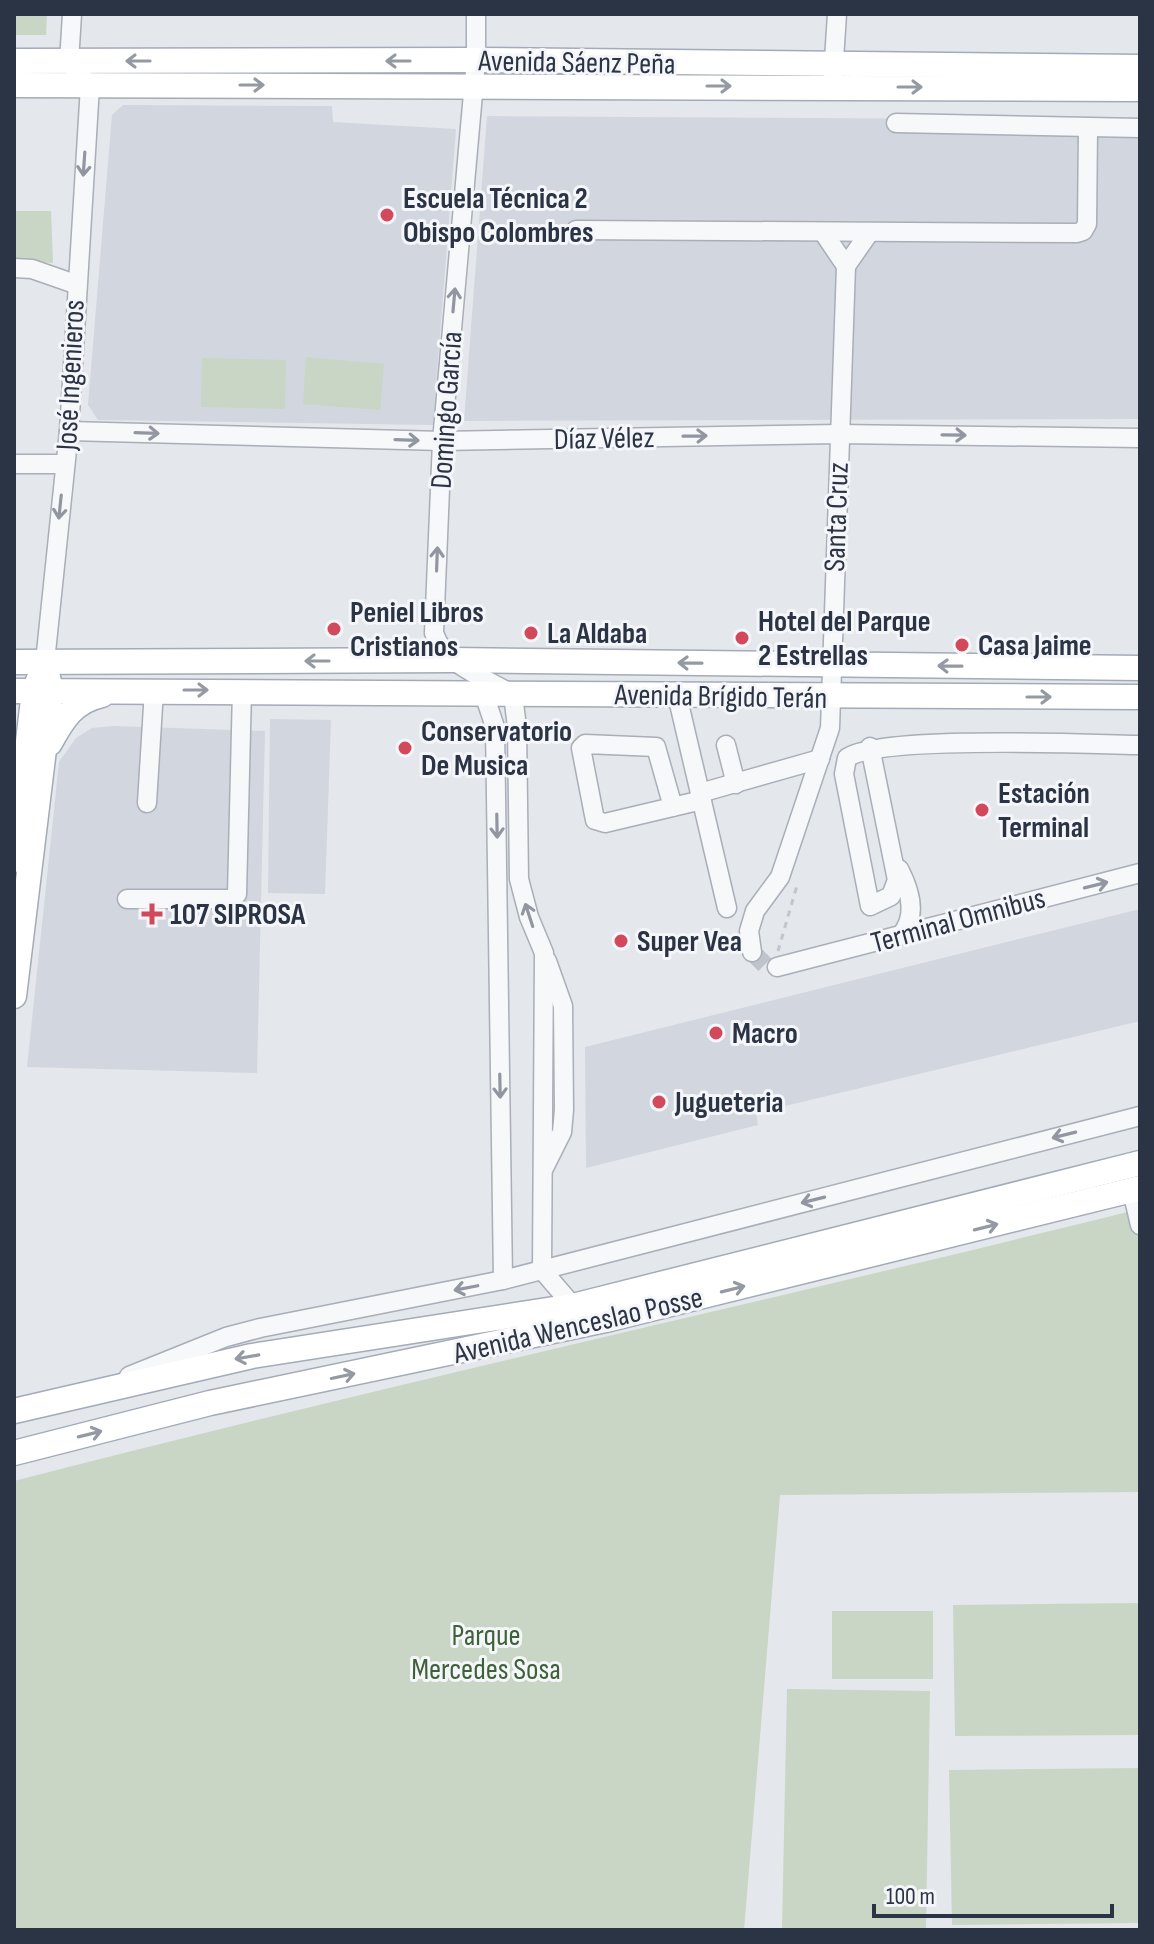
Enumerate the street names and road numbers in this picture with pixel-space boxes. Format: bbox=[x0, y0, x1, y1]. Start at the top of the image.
street label: Avenida Sáenz Peña bbox=[477, 43, 676, 83]
street label: José Ingenieros bbox=[49, 299, 93, 452]
street label: Domingo García bbox=[424, 330, 470, 490]
street label: Díaz Vélez bbox=[553, 420, 655, 458]
street label: Santa Cruz bbox=[817, 462, 857, 572]
street label: Avenida Brígido Terán bbox=[613, 677, 828, 717]
street label: Terminal Omnibus bbox=[867, 880, 1049, 961]
street label: Avenida Wenceslao Posse bbox=[449, 1280, 706, 1372]

